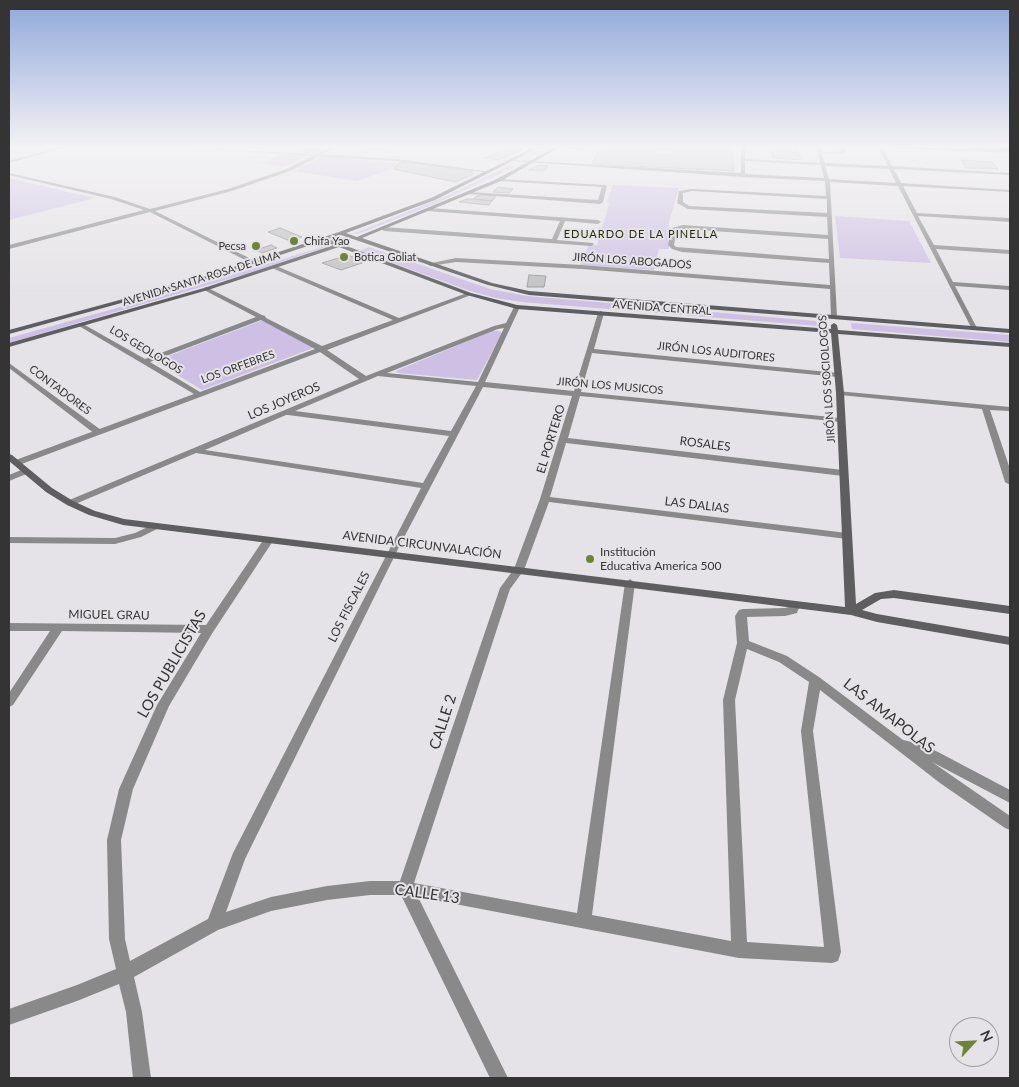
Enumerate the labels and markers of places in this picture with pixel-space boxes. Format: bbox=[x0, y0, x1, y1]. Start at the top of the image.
place label: Chifa Yao bbox=[304, 234, 350, 248]
marker: Chifa Yao bbox=[288, 235, 300, 247]
place label: Pecsa bbox=[218, 239, 246, 253]
marker: Pecsa bbox=[250, 240, 262, 252]
place label: Botica Goliat bbox=[354, 250, 416, 264]
marker: Botica Goliat bbox=[338, 251, 350, 263]
place label: Institución Educativa America 500 bbox=[600, 545, 721, 573]
marker: Institución Educativa America 500 bbox=[584, 553, 596, 565]

